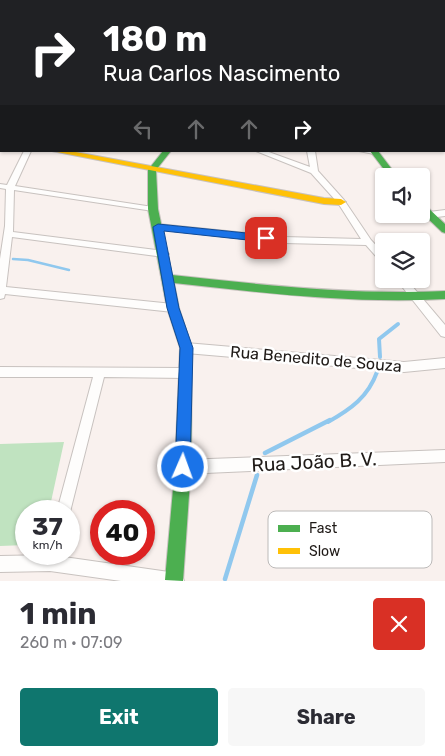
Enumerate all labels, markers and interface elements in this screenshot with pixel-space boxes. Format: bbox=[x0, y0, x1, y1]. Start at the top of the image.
text: 180 m bbox=[103, 18, 207, 60]
icon: right bbox=[20, 20, 85, 85]
text: Rua Carlos Nascimento bbox=[103, 60, 340, 87]
icon: left bbox=[129, 115, 157, 143]
icon: ahead bbox=[182, 115, 210, 143]
icon: ahead bbox=[235, 115, 263, 143]
icon: right bbox=[288, 115, 316, 143]
map controls bbox=[375, 168, 430, 288]
button: sound bbox=[375, 168, 430, 223]
pin bbox=[245, 217, 287, 259]
icon: arrive bbox=[252, 224, 280, 252]
button: layers bbox=[375, 233, 430, 288]
street label: Rua Benedito de Souza bbox=[229, 342, 403, 376]
position arrow bbox=[156, 440, 208, 492]
street label: Rua João B. V. bbox=[251, 447, 377, 477]
speed limit sign: 40 bbox=[90, 500, 155, 565]
legend bbox=[268, 511, 432, 568]
text: 37 bbox=[32, 512, 63, 541]
text: Fast bbox=[309, 520, 338, 537]
text: km/h bbox=[33, 538, 62, 552]
text: Slow bbox=[309, 543, 340, 560]
text: 1 min bbox=[20, 596, 97, 632]
button: close bbox=[373, 598, 425, 650]
text: 260 m · 07:09 bbox=[20, 633, 123, 652]
button: Exit bbox=[20, 688, 218, 746]
button: Share bbox=[228, 688, 425, 746]

